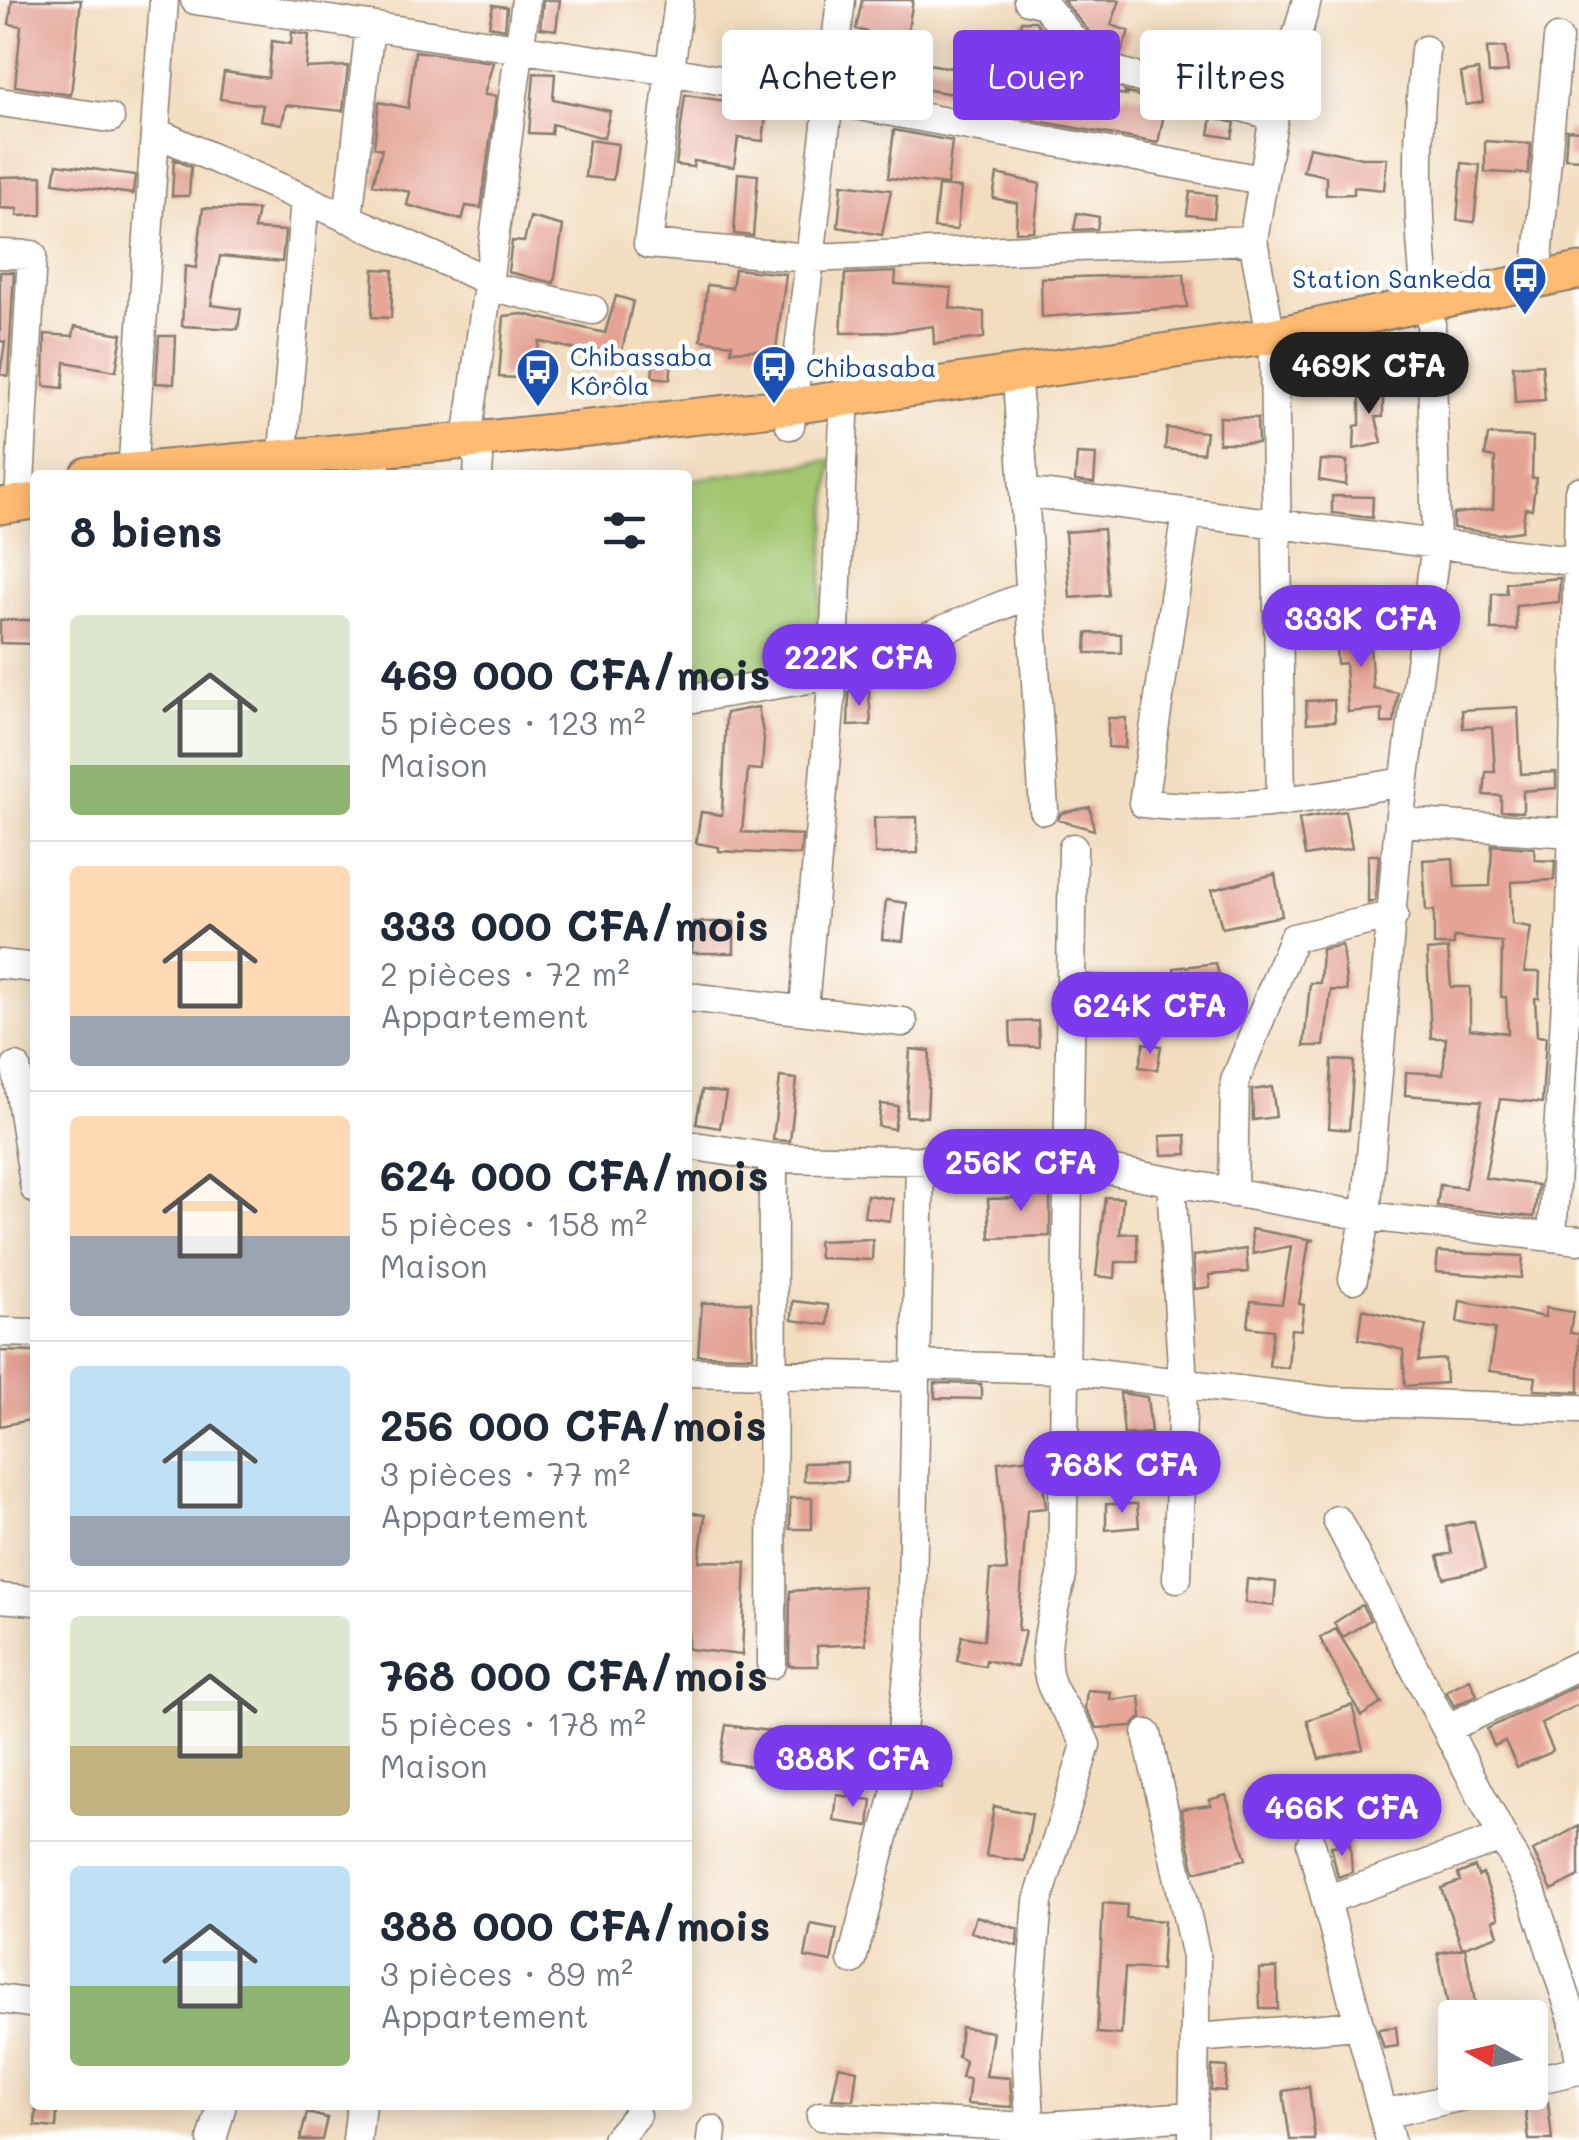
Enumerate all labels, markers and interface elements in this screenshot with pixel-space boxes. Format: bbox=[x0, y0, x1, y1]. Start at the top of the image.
chip: Acheter bbox=[722, 30, 933, 120]
chip: Louer bbox=[953, 30, 1120, 120]
chip: Filtres bbox=[1140, 30, 1321, 120]
bus stop icon: Station Sankeda bbox=[1502, 255, 1548, 316]
place label: Station Sankeda bbox=[1292, 262, 1492, 294]
pin: 469K CFA bbox=[1266, 332, 1472, 417]
place label: Chibassaba Kôrôla bbox=[570, 340, 712, 401]
text: 469K CFA bbox=[1292, 343, 1446, 385]
bus stop icon: Chibasaba bbox=[751, 344, 797, 405]
bus stop icon: Chibassaba Kôrôla bbox=[515, 347, 561, 408]
place label: Chibasaba bbox=[806, 351, 936, 383]
text: 8 biens bbox=[70, 503, 222, 558]
icon: filters bbox=[597, 503, 652, 558]
pin: 333K CFA bbox=[1258, 585, 1464, 670]
text: 333K CFA bbox=[1284, 596, 1438, 638]
pin: 222K CFA bbox=[756, 624, 962, 709]
text: 222K CFA bbox=[784, 635, 934, 677]
text: 469 000 CFA/mois bbox=[380, 646, 770, 701]
icon: home bbox=[150, 655, 270, 775]
text: 5 pièces · 123 m² bbox=[380, 701, 646, 743]
text: Maison bbox=[380, 743, 488, 785]
text: 333 000 CFA/mois bbox=[380, 897, 769, 952]
icon: home bbox=[150, 906, 270, 1026]
text: 2 pièces · 72 m² bbox=[380, 952, 629, 994]
pin: 624K CFA bbox=[1047, 972, 1253, 1057]
text: 624K CFA bbox=[1073, 983, 1227, 1025]
text: Appartement bbox=[380, 994, 589, 1036]
pin: 256K CFA bbox=[918, 1129, 1124, 1214]
text: 256K CFA bbox=[945, 1140, 1097, 1182]
text: 624 000 CFA/mois bbox=[380, 1147, 769, 1202]
icon: home bbox=[150, 1156, 270, 1276]
text: 5 pièces · 158 m² bbox=[380, 1202, 647, 1244]
text: Maison bbox=[380, 1244, 488, 1286]
text: 256 000 CFA/mois bbox=[380, 1397, 767, 1452]
icon: home bbox=[150, 1406, 270, 1526]
pin: 768K CFA bbox=[1019, 1431, 1225, 1516]
text: 768K CFA bbox=[1046, 1442, 1198, 1484]
text: 3 pièces · 77 m² bbox=[380, 1452, 630, 1494]
text: Appartement bbox=[380, 1494, 589, 1536]
text: 768 000 CFA/mois bbox=[380, 1647, 768, 1702]
icon: home bbox=[150, 1656, 270, 1776]
text: 5 pièces · 178 m² bbox=[380, 1702, 646, 1744]
pin: 388K CFA bbox=[750, 1725, 956, 1810]
text: 388K CFA bbox=[776, 1736, 930, 1778]
text: Maison bbox=[380, 1744, 488, 1786]
pin: 466K CFA bbox=[1239, 1774, 1445, 1859]
text: 466K CFA bbox=[1265, 1785, 1419, 1827]
text: 388 000 CFA/mois bbox=[380, 1897, 770, 1952]
icon: home bbox=[150, 1906, 270, 2026]
text: 3 pièces · 89 m² bbox=[380, 1952, 633, 1994]
text: Appartement bbox=[380, 1994, 589, 2036]
north arrow bbox=[1438, 2000, 1548, 2110]
map controls bbox=[1438, 2000, 1548, 2110]

